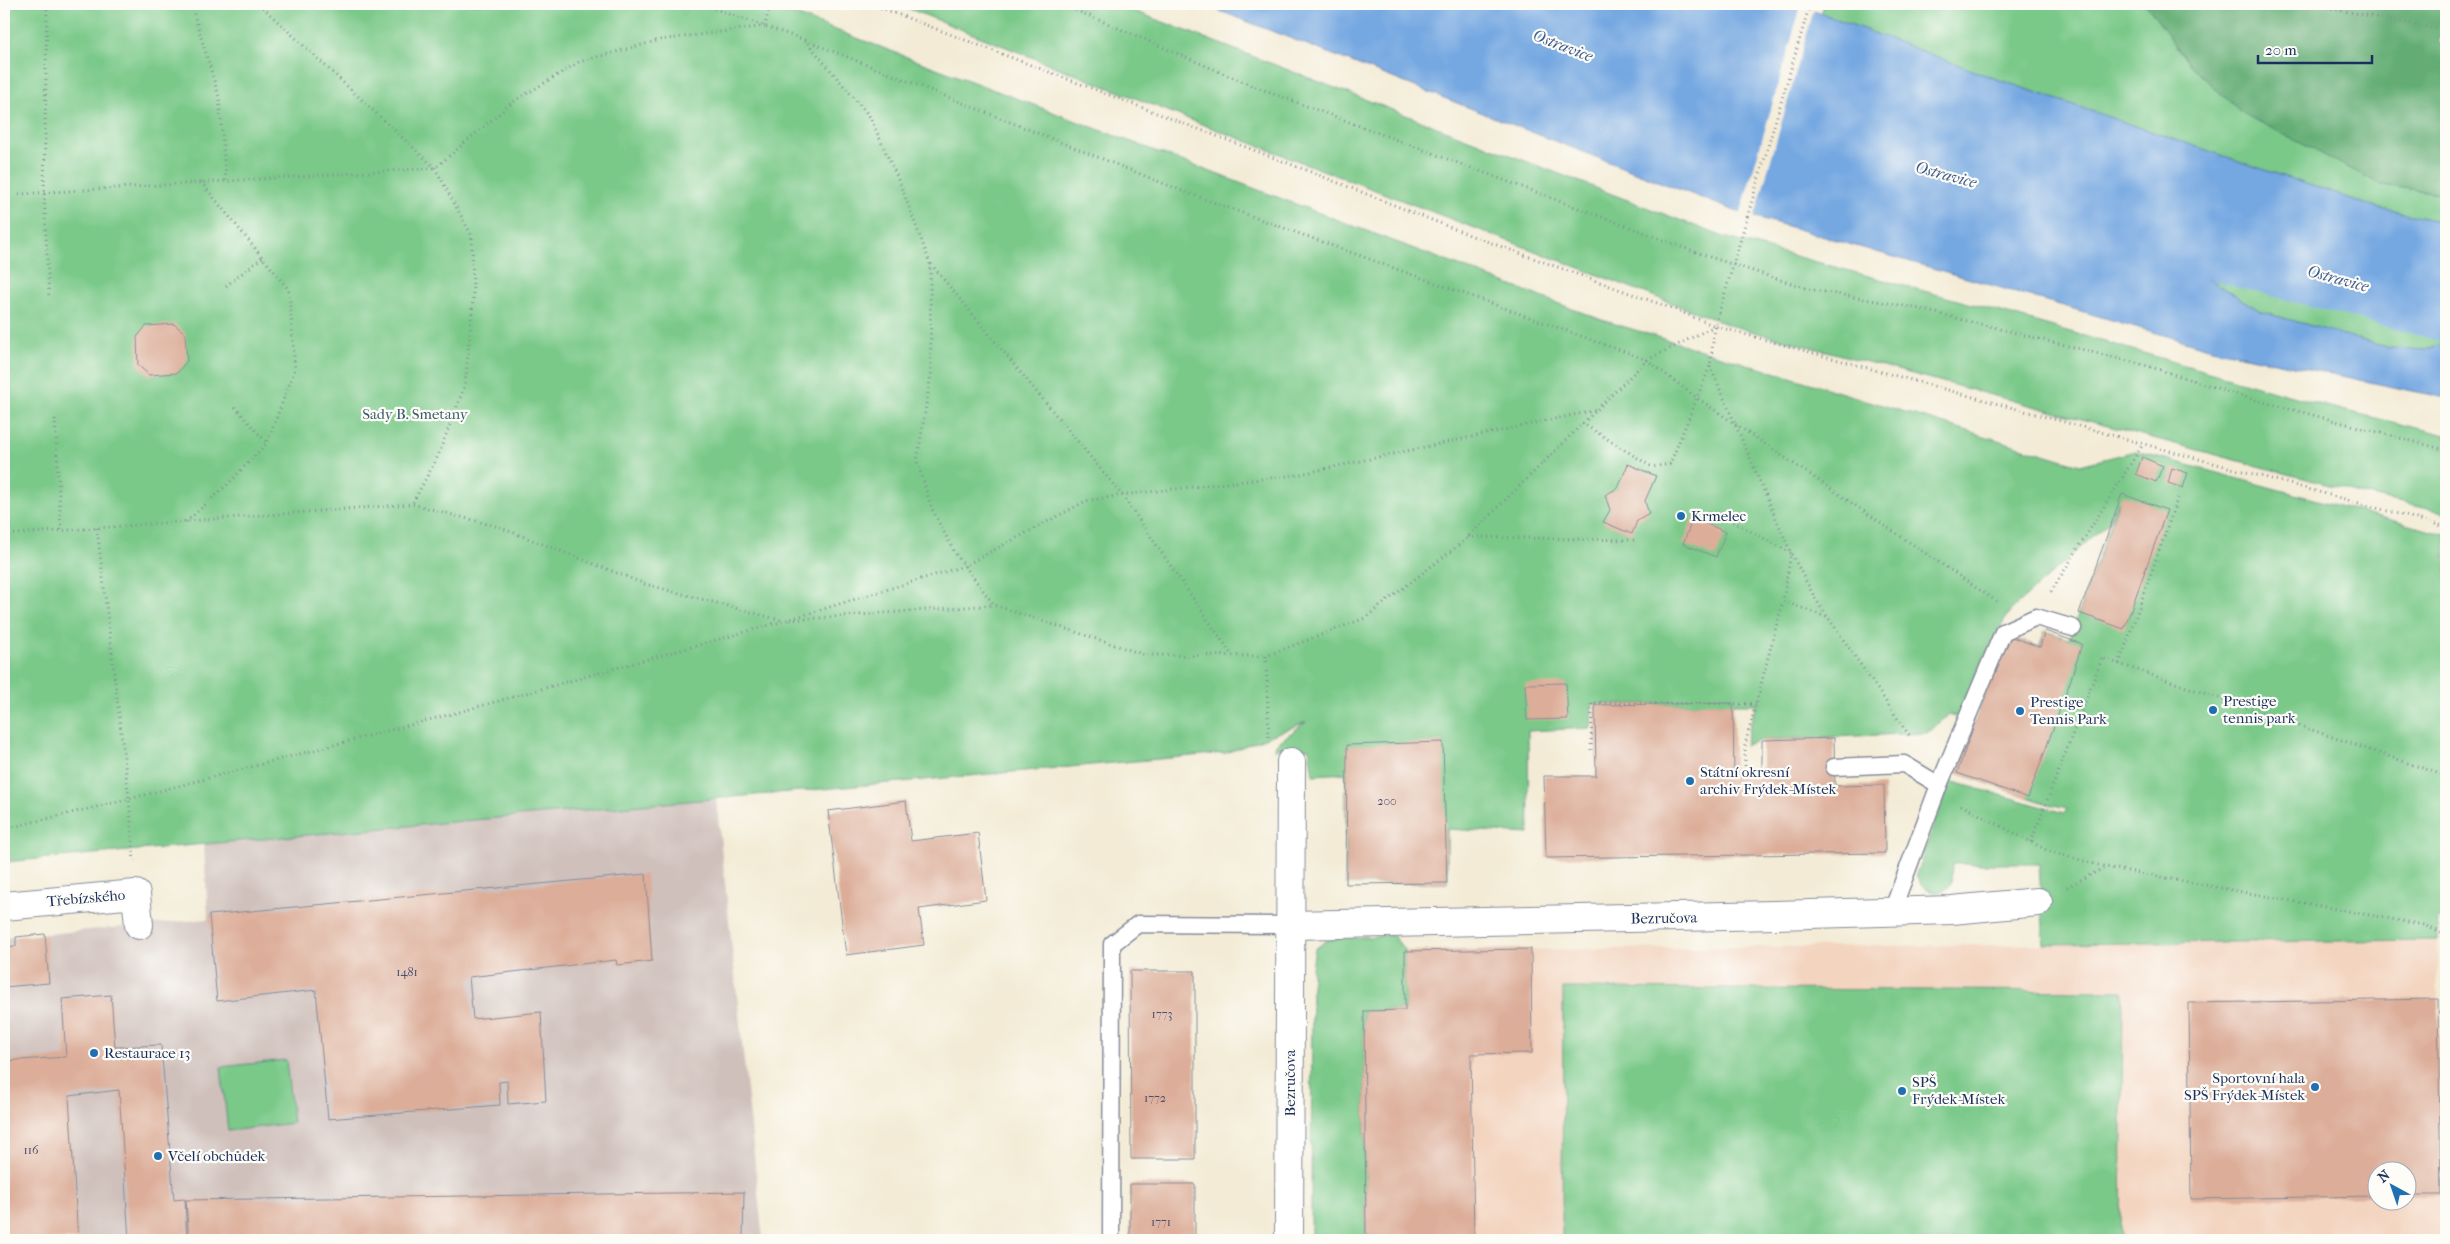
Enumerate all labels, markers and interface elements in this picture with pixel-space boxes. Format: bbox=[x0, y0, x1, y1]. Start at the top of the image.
water label: Ostravice bbox=[1530, 25, 1596, 66]
scale bar bbox=[2258, 32, 2371, 64]
text: 20 m bbox=[2265, 41, 2297, 59]
water label: Ostravice bbox=[1913, 157, 1979, 192]
water label: Ostravice bbox=[2305, 261, 2371, 296]
park label: Sady B. Smetany bbox=[362, 405, 469, 423]
place label: Krmelec bbox=[1691, 507, 1747, 525]
marker: Krmelec bbox=[1675, 510, 1687, 522]
place label: Prestige tennis park bbox=[2223, 692, 2296, 727]
place label: Prestige Tennis Park bbox=[2030, 693, 2107, 728]
marker: Prestige tennis park bbox=[2207, 704, 2219, 716]
marker: Prestige Tennis Park bbox=[2014, 705, 2026, 717]
place label: Státní okresní archiv Frýdek-Místek bbox=[1700, 763, 1837, 798]
marker: Státní okresní archiv Frýdek-Místek bbox=[1684, 775, 1696, 787]
house number: 200 bbox=[1377, 794, 1397, 808]
street label: Třebízského bbox=[46, 886, 126, 910]
street label: Bezručova bbox=[1630, 908, 1699, 928]
house number: 1481 bbox=[396, 965, 418, 979]
house number: 1773 bbox=[1152, 1007, 1172, 1021]
place label: Restaurace 13 bbox=[104, 1044, 190, 1062]
marker: Restaurace 13 bbox=[88, 1047, 100, 1059]
street label: Bezručova bbox=[1281, 1048, 1299, 1116]
place label: Sportovní hala SPŠ Frýdek-Místek bbox=[2184, 1069, 2306, 1104]
place label: SPŠ Frýdek-Místek bbox=[1912, 1073, 2005, 1108]
marker: Sportovní hala SPŠ Frýdek-Místek bbox=[2309, 1081, 2321, 1093]
marker: SPŠ Frýdek-Místek bbox=[1896, 1085, 1908, 1097]
house number: 1772 bbox=[1144, 1091, 1166, 1105]
house number: 116 bbox=[23, 1143, 39, 1157]
place label: Včelí obchůdek bbox=[167, 1147, 266, 1165]
marker: Včelí obchůdek bbox=[152, 1150, 164, 1162]
north arrow bbox=[2368, 1162, 2418, 1212]
text: N bbox=[2374, 1166, 2394, 1186]
house number: 1771 bbox=[1151, 1215, 1171, 1229]

